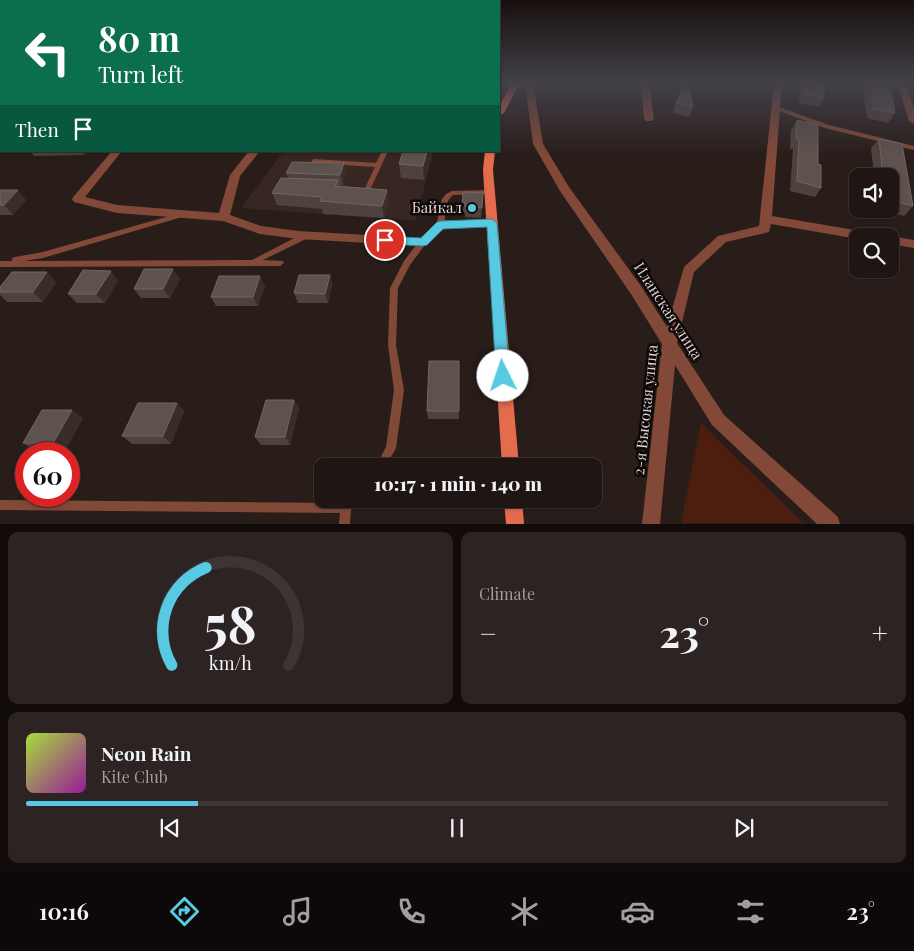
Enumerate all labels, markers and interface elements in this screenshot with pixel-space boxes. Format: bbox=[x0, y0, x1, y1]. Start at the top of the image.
text: 80 m bbox=[98, 14, 180, 61]
icon: left bbox=[15, 20, 80, 85]
text: Turn left bbox=[98, 59, 183, 89]
icon: arrive bbox=[69, 115, 97, 143]
text: Then bbox=[15, 116, 59, 142]
map controls bbox=[849, 168, 899, 278]
button: sound bbox=[849, 168, 899, 218]
place label: Байкал bbox=[412, 197, 463, 217]
marker: Байкал bbox=[466, 202, 478, 214]
pin bbox=[364, 219, 406, 261]
icon: arrive bbox=[371, 226, 399, 254]
button: search bbox=[849, 228, 899, 278]
street label: Иланская улица bbox=[630, 258, 708, 363]
street label: 2-я Высокая улица bbox=[628, 343, 662, 476]
position arrow bbox=[476, 349, 528, 401]
speed limit sign: 60 bbox=[15, 442, 80, 507]
text: 10:17 · 1 min · 140 m bbox=[374, 470, 542, 496]
text: Climate bbox=[479, 583, 535, 604]
text: 58 bbox=[204, 588, 257, 657]
text: 23° bbox=[659, 607, 709, 658]
text: − bbox=[479, 614, 497, 651]
text: + bbox=[872, 614, 888, 651]
text: km/h bbox=[209, 651, 252, 674]
text: Neon Rain bbox=[101, 740, 191, 766]
text: Kite Club bbox=[101, 766, 168, 787]
icon: previous bbox=[156, 814, 184, 842]
icon: pause bbox=[443, 814, 471, 842]
icon: next bbox=[730, 814, 758, 842]
icon: directions bbox=[167, 894, 202, 929]
icon: music bbox=[280, 894, 315, 929]
icon: phone bbox=[394, 894, 429, 929]
icon: climate bbox=[507, 894, 542, 929]
icon: car bbox=[620, 894, 655, 929]
icon: filters bbox=[733, 894, 768, 929]
text: 10:16 bbox=[39, 896, 89, 926]
text: 23° bbox=[846, 896, 875, 926]

